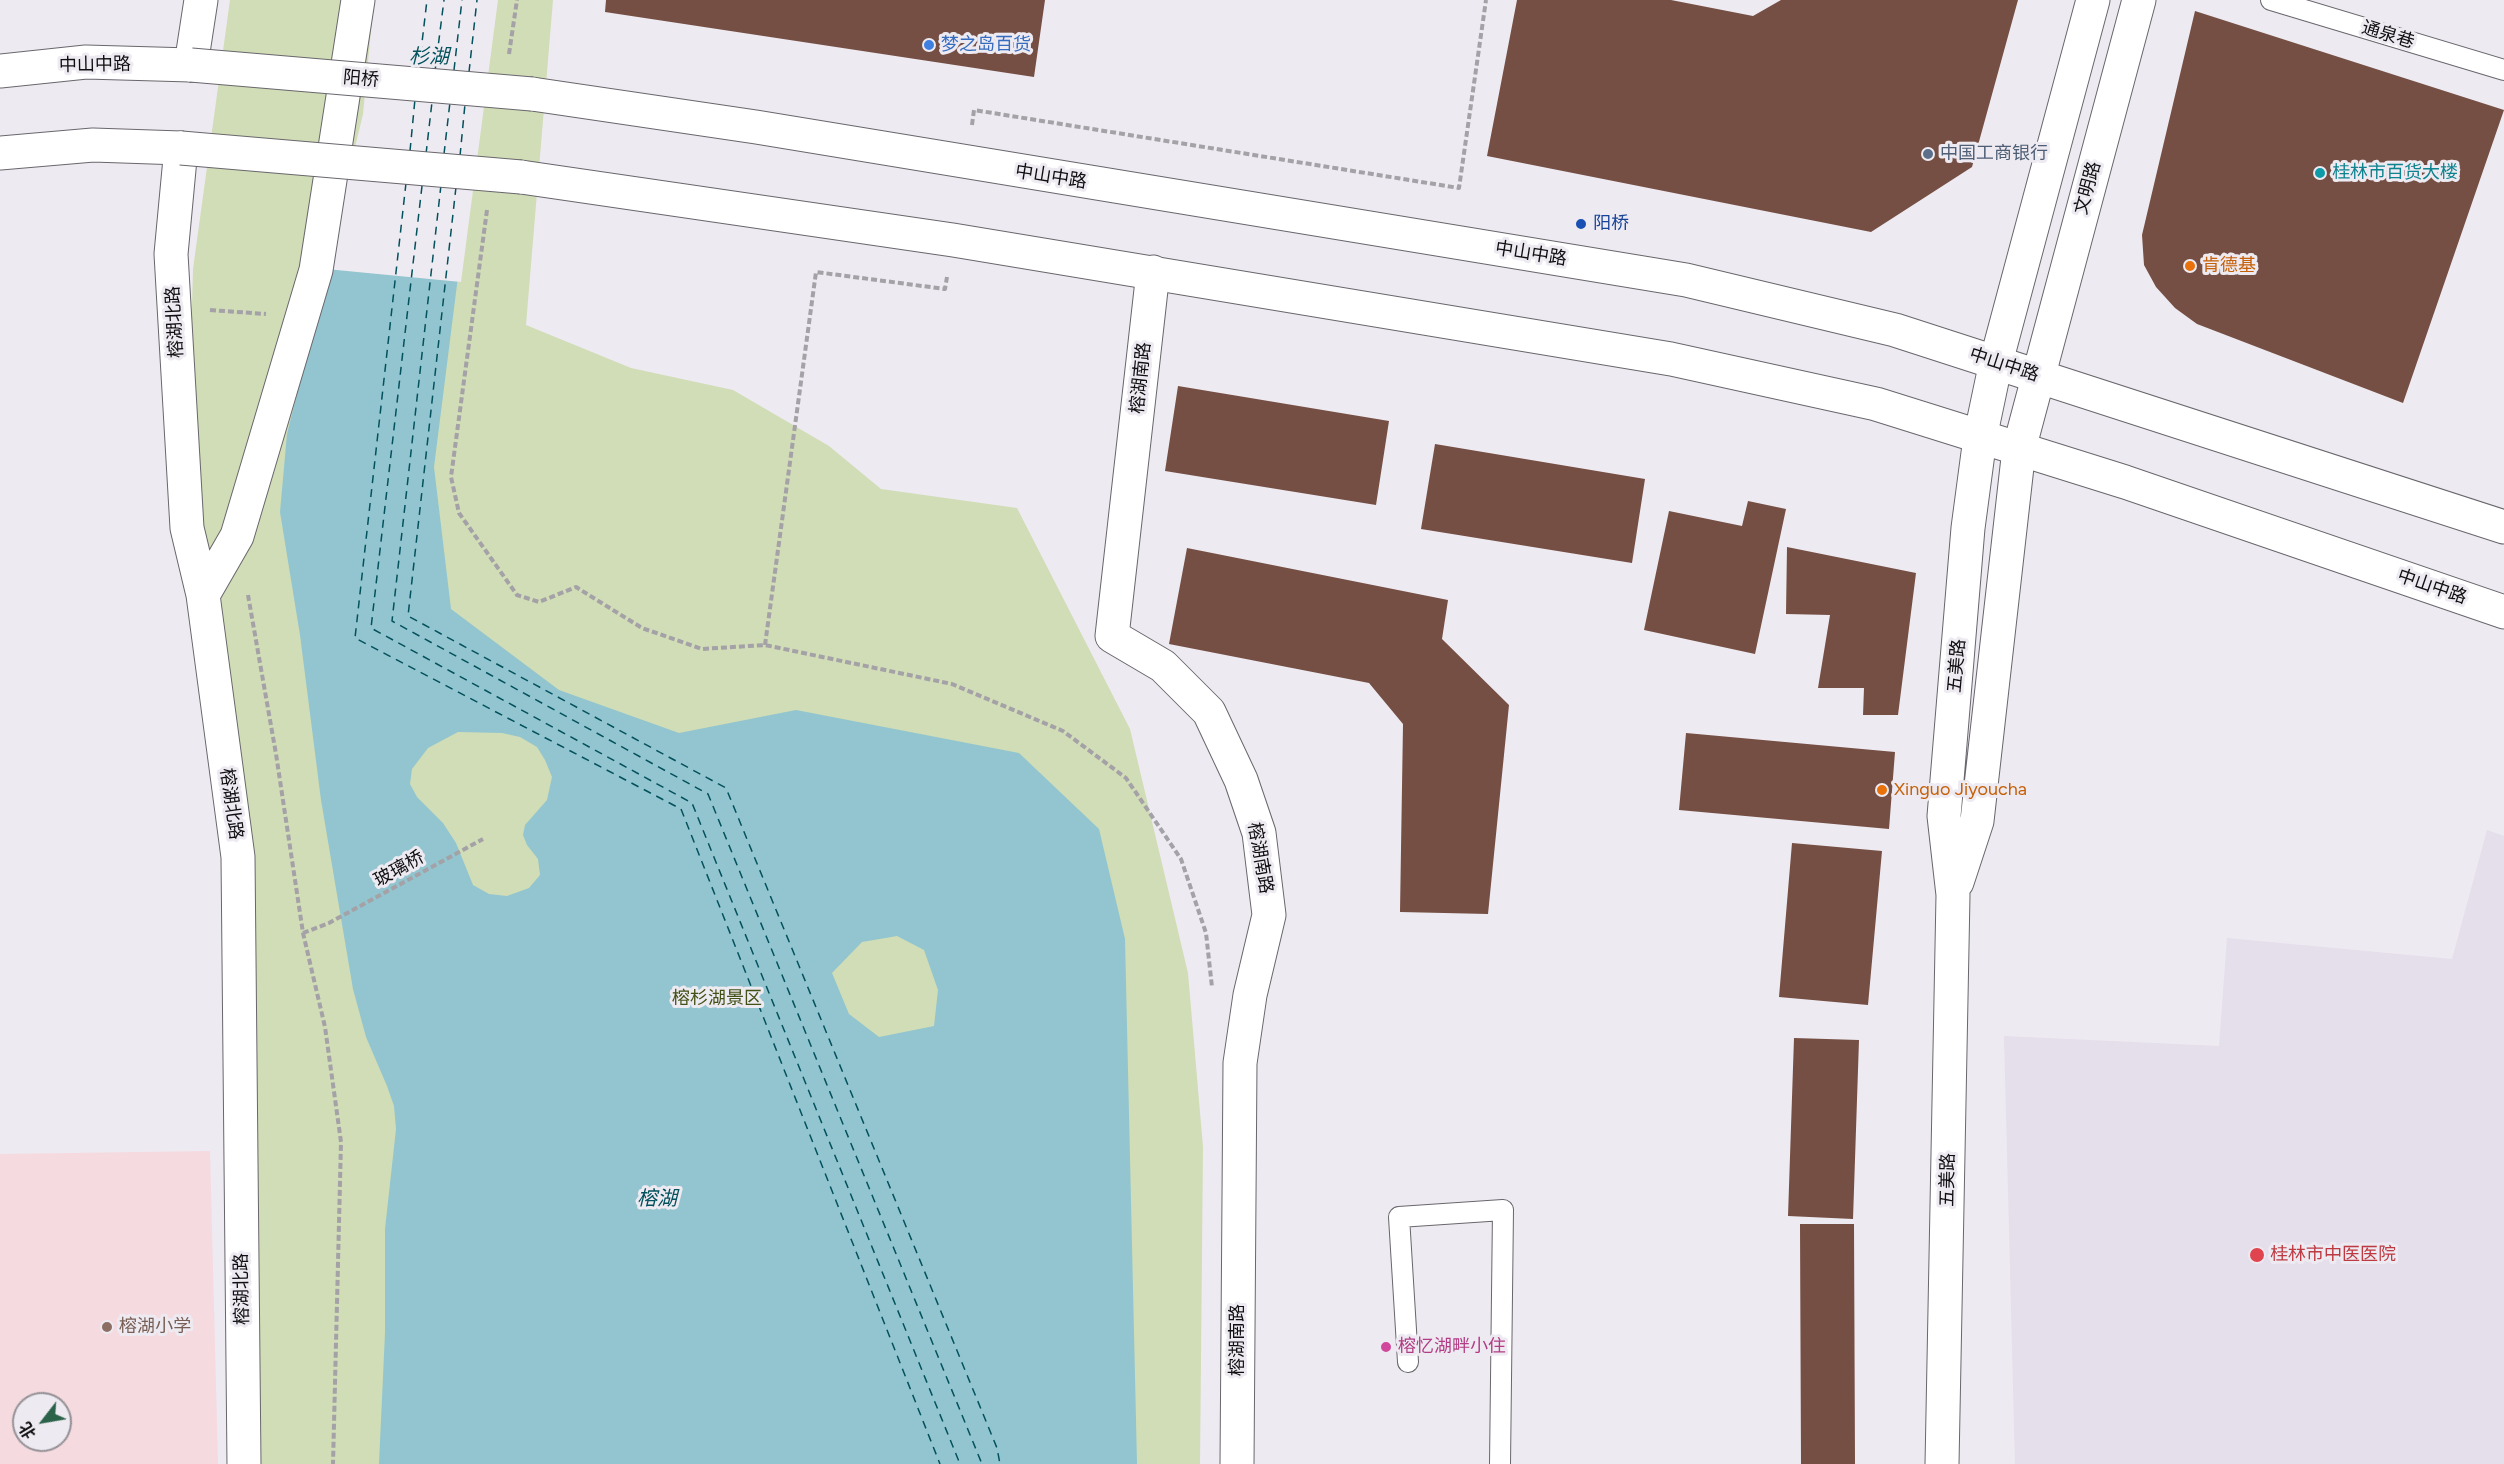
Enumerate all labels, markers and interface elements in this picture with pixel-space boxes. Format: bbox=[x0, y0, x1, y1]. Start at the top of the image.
street label: 通泉巷 bbox=[2359, 17, 2417, 53]
place label: 梦之岛百货 bbox=[941, 34, 1031, 56]
marker: 梦之岛百货 bbox=[922, 38, 936, 52]
water label: 杉湖 bbox=[409, 45, 449, 69]
street label: 中山中路 bbox=[59, 54, 131, 76]
street label: 阳桥 bbox=[342, 67, 380, 91]
place label: 中国工商银行 bbox=[1940, 143, 2048, 165]
marker: 中国工商银行 bbox=[1921, 147, 1935, 161]
street label: 文明路 bbox=[2071, 159, 2105, 217]
street label: 中山中路 bbox=[1014, 161, 1088, 193]
place label: 桂林市百货大楼 bbox=[2332, 162, 2458, 184]
marker: 桂林市百货大楼 bbox=[2313, 166, 2327, 180]
place label: 阳桥 bbox=[1593, 213, 1629, 235]
marker: 阳桥 bbox=[1574, 217, 1588, 231]
street label: 中山中路 bbox=[1494, 238, 1568, 270]
place label: 肯德基 bbox=[2202, 255, 2256, 277]
marker: 肯德基 bbox=[2183, 259, 2197, 273]
street label: 榕湖北路 bbox=[162, 285, 188, 359]
street label: 榕湖南路 bbox=[1126, 341, 1156, 415]
street label: 中山中路 bbox=[1966, 344, 2042, 386]
street label: 中山中路 bbox=[2394, 565, 2470, 609]
street label: 五美路 bbox=[1944, 638, 1970, 694]
street label: 榕湖北路 bbox=[215, 767, 247, 841]
place label: Xinguo Jiyoucha bbox=[1894, 779, 2027, 801]
marker: Xinguo Jiyoucha bbox=[1875, 783, 1889, 797]
street label: 榕湖南路 bbox=[1243, 821, 1277, 895]
street label: 玻璃桥 bbox=[370, 846, 428, 892]
park label: 榕杉湖景区 bbox=[672, 988, 762, 1010]
street label: 五美路 bbox=[1937, 1153, 1959, 1207]
water label: 榕湖 bbox=[637, 1187, 677, 1211]
place label: 桂林市中医医院 bbox=[2270, 1244, 2396, 1266]
marker: 桂林市中医医院 bbox=[2248, 1246, 2266, 1264]
street label: 榕湖北路 bbox=[231, 1253, 253, 1325]
street label: 榕湖南路 bbox=[1227, 1304, 1249, 1376]
place label: 榕湖小学 bbox=[119, 1316, 191, 1338]
marker: 榕湖小学 bbox=[100, 1320, 114, 1334]
place label: 榕忆湖畔小住 bbox=[1398, 1336, 1506, 1358]
marker: 榕忆湖畔小住 bbox=[1379, 1340, 1393, 1354]
north arrow bbox=[12, 1392, 72, 1452]
text: 北 bbox=[16, 1419, 40, 1442]

